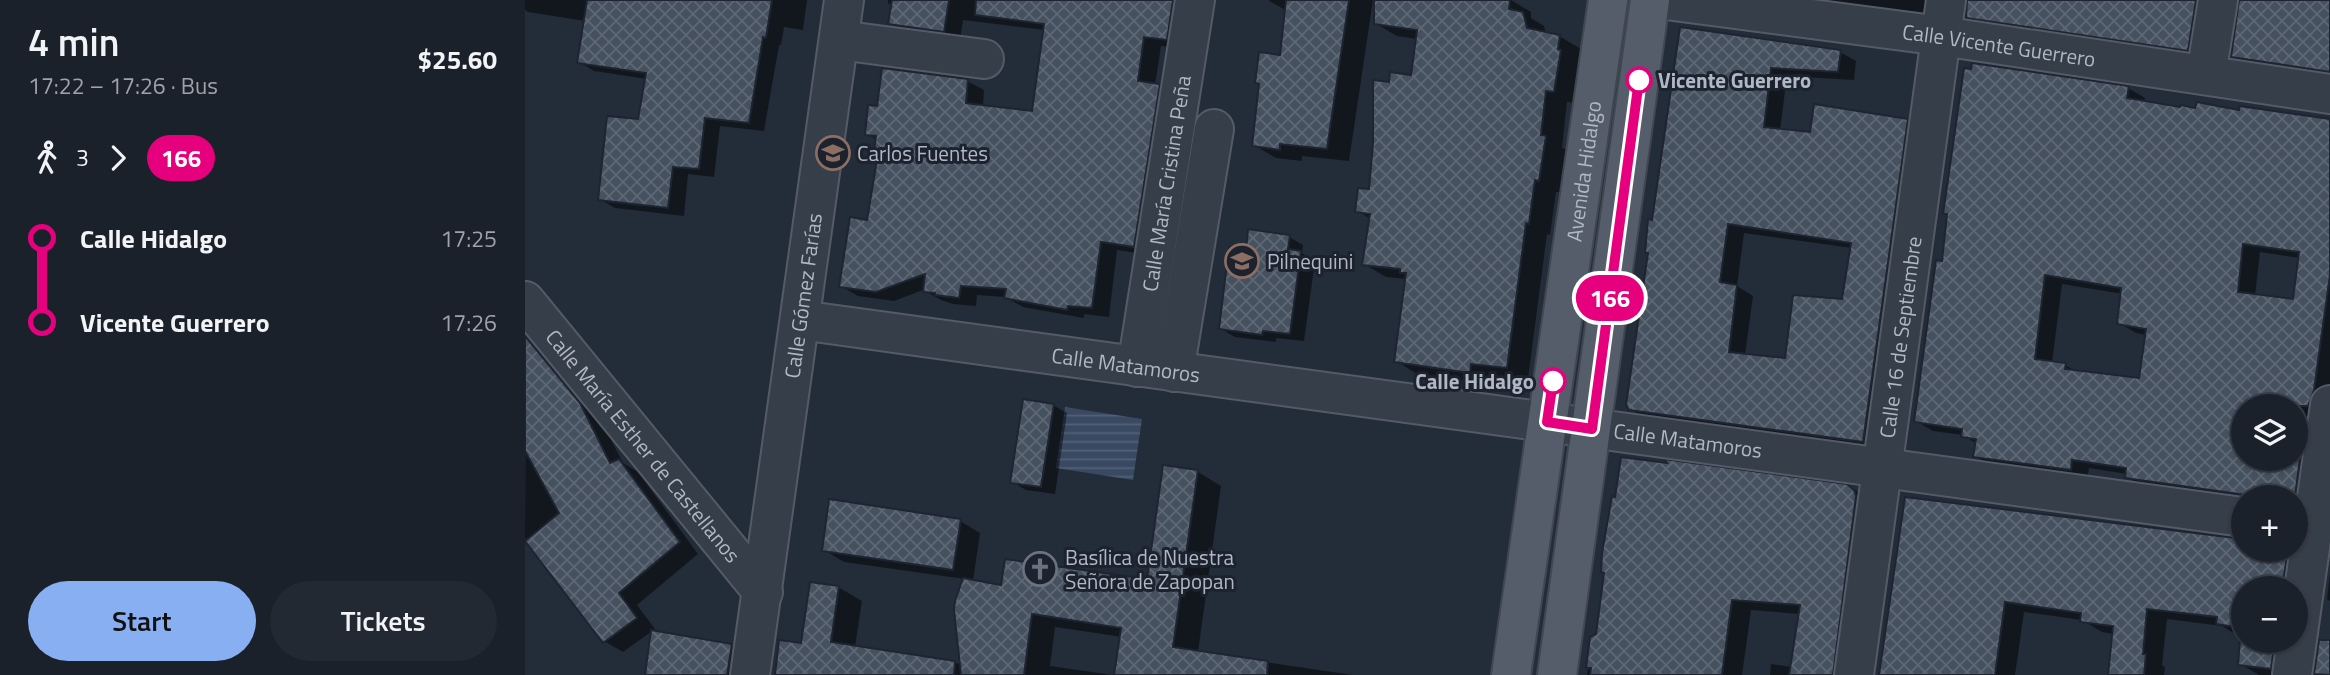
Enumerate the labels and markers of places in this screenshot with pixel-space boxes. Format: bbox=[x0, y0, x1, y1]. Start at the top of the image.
place label: Vicente Guerrero bbox=[1658, 64, 1811, 96]
marker: Vicente Guerrero bbox=[1626, 67, 1652, 93]
school or university icon: Carlos Fuentes bbox=[814, 134, 852, 172]
place label: Carlos Fuentes bbox=[857, 137, 988, 169]
school or university icon: Pilnequini bbox=[1223, 242, 1261, 280]
place label: Pilnequini bbox=[1267, 245, 1353, 277]
place label: Calle Hidalgo bbox=[1415, 365, 1534, 397]
marker: Calle Hidalgo bbox=[1540, 368, 1566, 394]
place label: Basílica de Nuestra Señora de Zapopan bbox=[1065, 541, 1235, 597]
church icon: Basílica de Nuestra Señora de Zapopan bbox=[1021, 550, 1059, 588]

